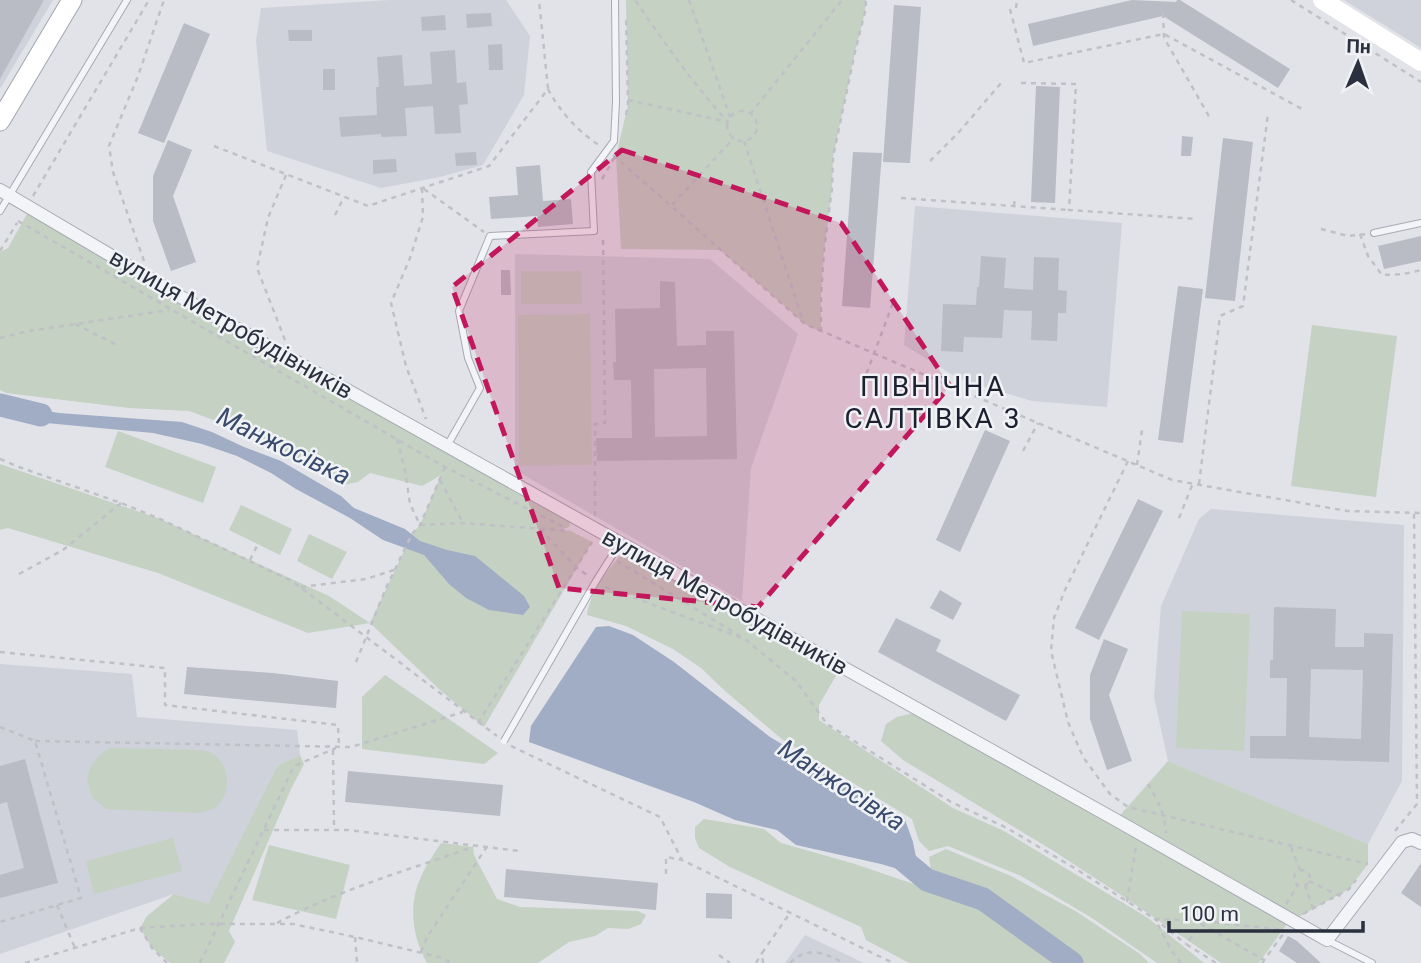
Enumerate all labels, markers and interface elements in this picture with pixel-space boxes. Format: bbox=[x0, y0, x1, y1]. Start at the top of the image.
north arrow bbox=[1323, 28, 1393, 98]
text: Пн bbox=[1346, 35, 1371, 58]
street label: вулиця Метробудівників bbox=[104, 243, 358, 405]
district label: ПІВНІЧНА САЛТІВКА 3 bbox=[845, 370, 1021, 435]
water label: Манжосівка bbox=[212, 401, 356, 491]
street label: вулиця Метробудівників bbox=[597, 523, 853, 681]
water label: Манжосівка bbox=[773, 733, 911, 837]
scale bar bbox=[1169, 890, 1363, 934]
text: 100 m bbox=[1180, 902, 1239, 926]

